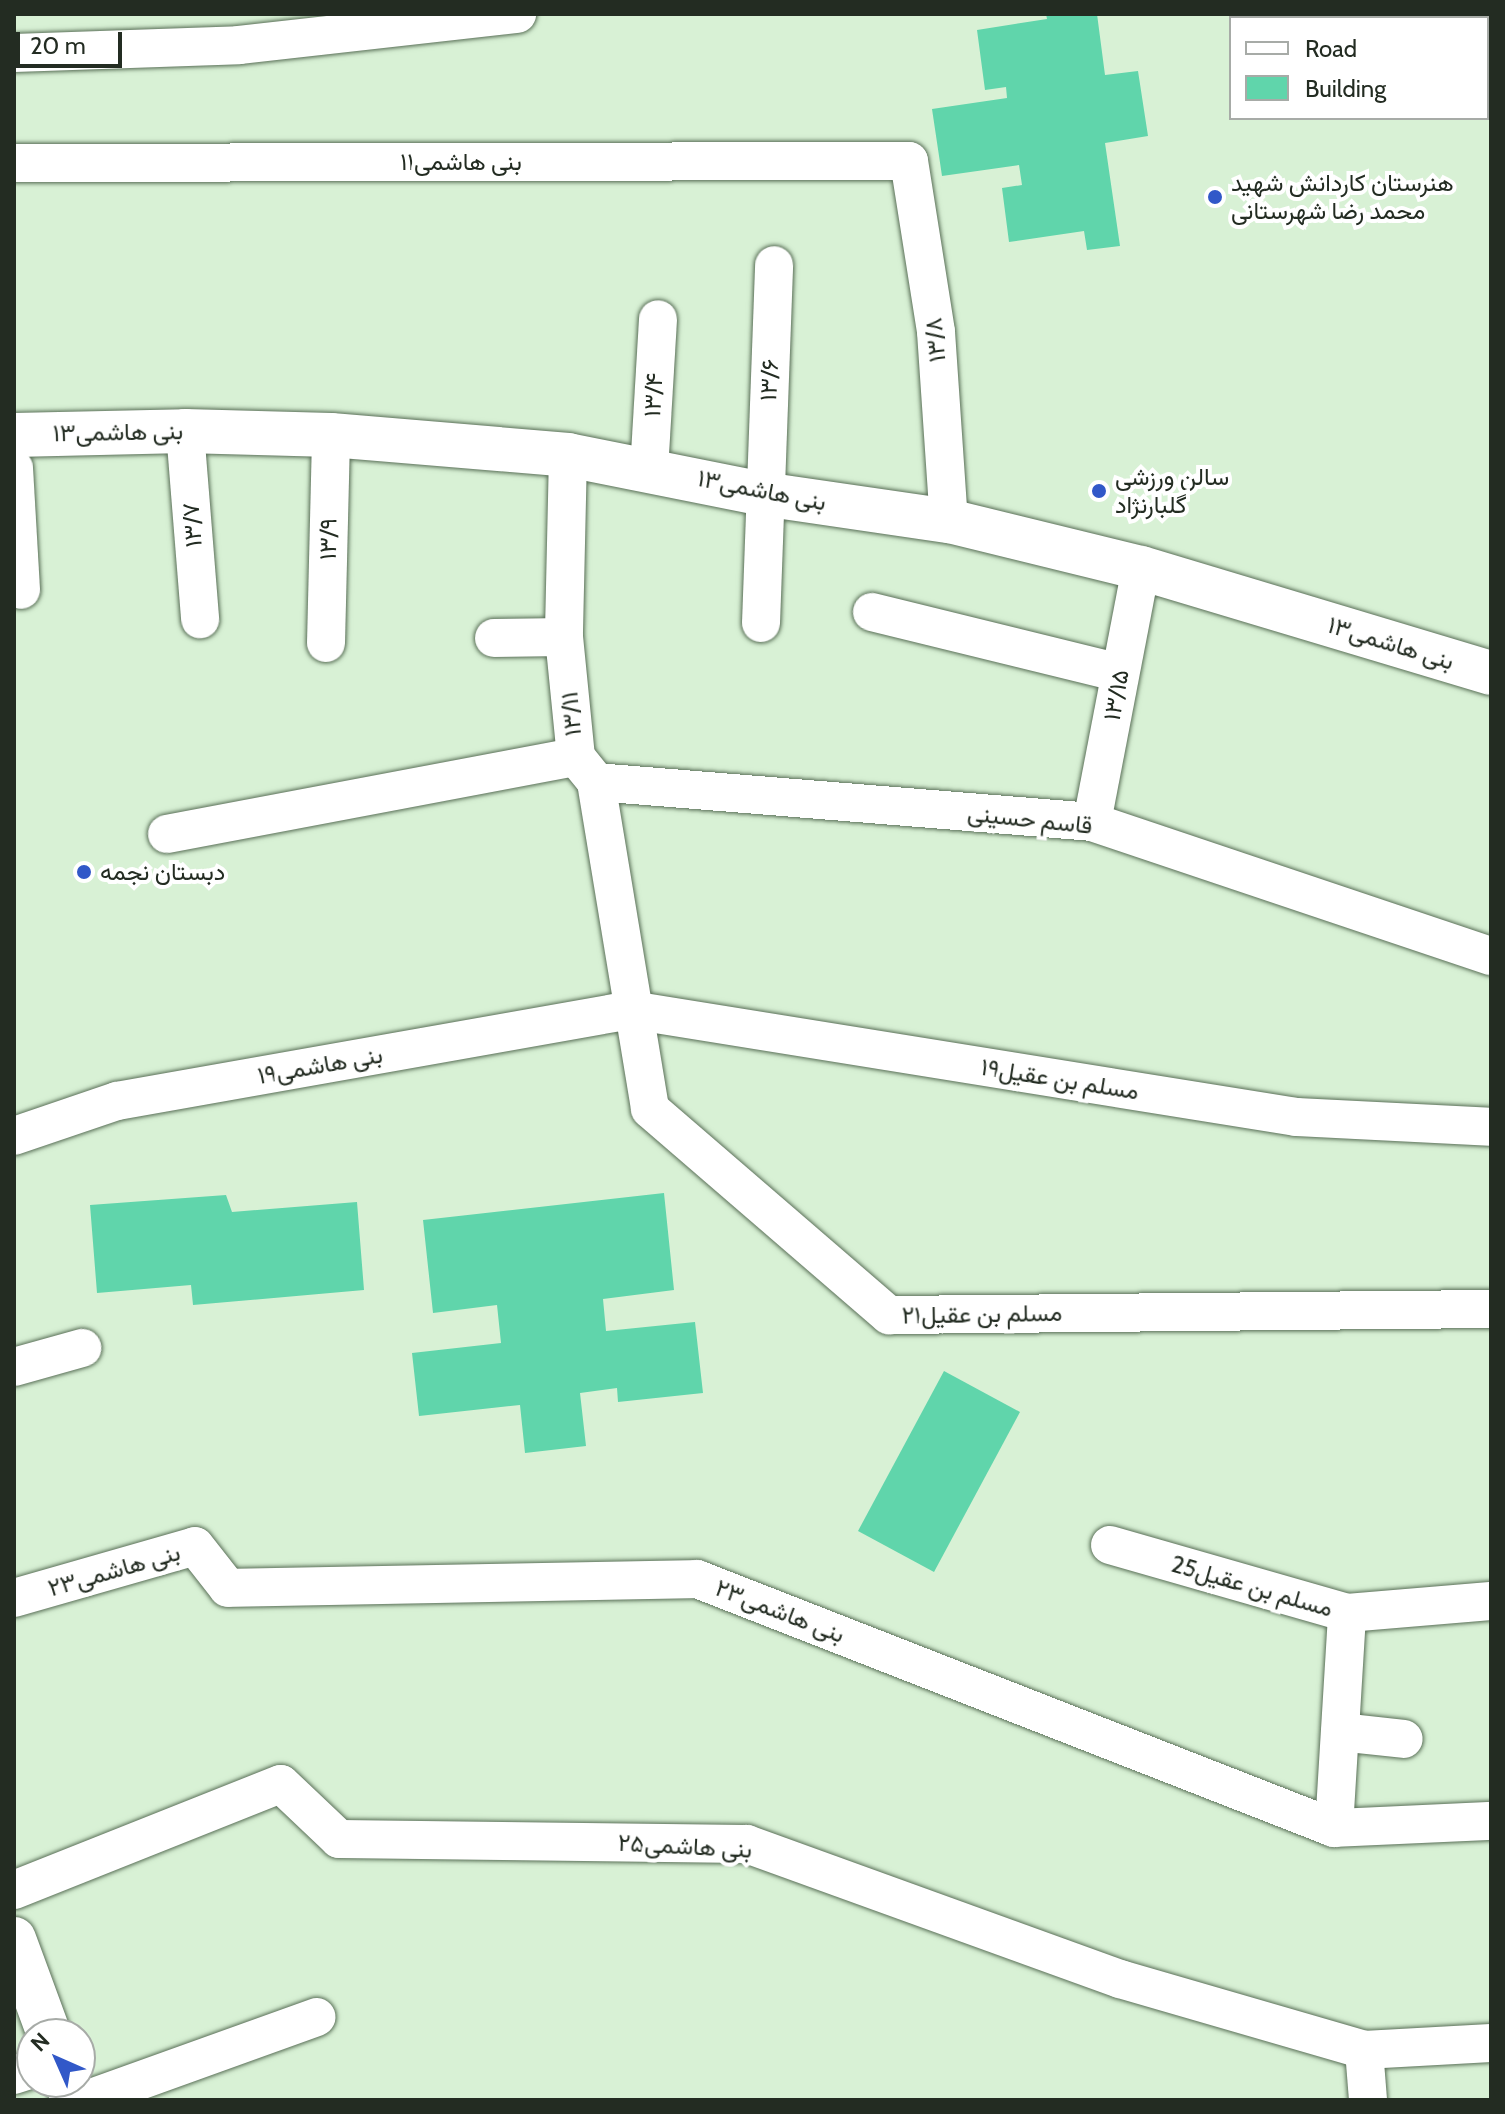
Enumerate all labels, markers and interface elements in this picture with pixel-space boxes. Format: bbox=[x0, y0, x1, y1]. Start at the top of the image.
scale bar bbox=[20, 16, 126, 66]
legend bbox=[1229, 16, 1489, 120]
text: 20 m bbox=[30, 31, 86, 60]
text: Road bbox=[1305, 34, 1357, 63]
text: Building bbox=[1305, 74, 1386, 103]
street label: بنی هاشمی۱۱ bbox=[400, 148, 522, 176]
place label: هنرستان کاردانش شهید محمد رضا شهرستانی bbox=[1231, 169, 1454, 225]
marker: هنرستان کاردانش شهید محمد رضا شهرستانی bbox=[1206, 188, 1224, 206]
street label: ۱۳/۸ bbox=[918, 316, 952, 364]
street label: ۱۳/۶ bbox=[754, 358, 784, 402]
street label: ۱۳/۴ bbox=[637, 372, 669, 418]
street label: بنی هاشمی۱۳ bbox=[53, 416, 183, 448]
street label: بنی هاشمی۱۳ bbox=[695, 463, 829, 517]
place label: سالن ورزشی گلبارنژاد bbox=[1115, 463, 1229, 519]
marker: سالن ورزشی گلبارنژاد bbox=[1090, 482, 1108, 500]
street label: ۱۳/۷ bbox=[176, 502, 208, 548]
street label: ۱۳/۹ bbox=[313, 518, 343, 560]
street label: بنی هاشمی۱۳ bbox=[1324, 610, 1458, 676]
street label: ۱۳/۱۵ bbox=[1097, 667, 1135, 723]
street label: ۱۳/۱۱ bbox=[555, 691, 587, 737]
street label: قاسم حسینی bbox=[966, 798, 1094, 840]
place label: دبستان نجمه bbox=[100, 858, 225, 886]
marker: دبستان نجمه bbox=[75, 863, 93, 881]
street label: بنی هاشمی۱۹ bbox=[255, 1040, 385, 1090]
street label: مسلم بن عقیل۱۹ bbox=[979, 1052, 1141, 1106]
street label: مسلم بن عقیل۲۱ bbox=[901, 1298, 1063, 1330]
street label: بنی هاشمی۲۳ bbox=[45, 1537, 183, 1603]
street label: مسلم بن عقیل25 bbox=[1168, 1549, 1336, 1623]
street label: بنی هاشمی۲۳ bbox=[711, 1573, 849, 1649]
street label: بنی هاشمی۲۵ bbox=[617, 1828, 753, 1864]
north arrow bbox=[16, 2018, 96, 2098]
text: N bbox=[25, 2027, 55, 2057]

